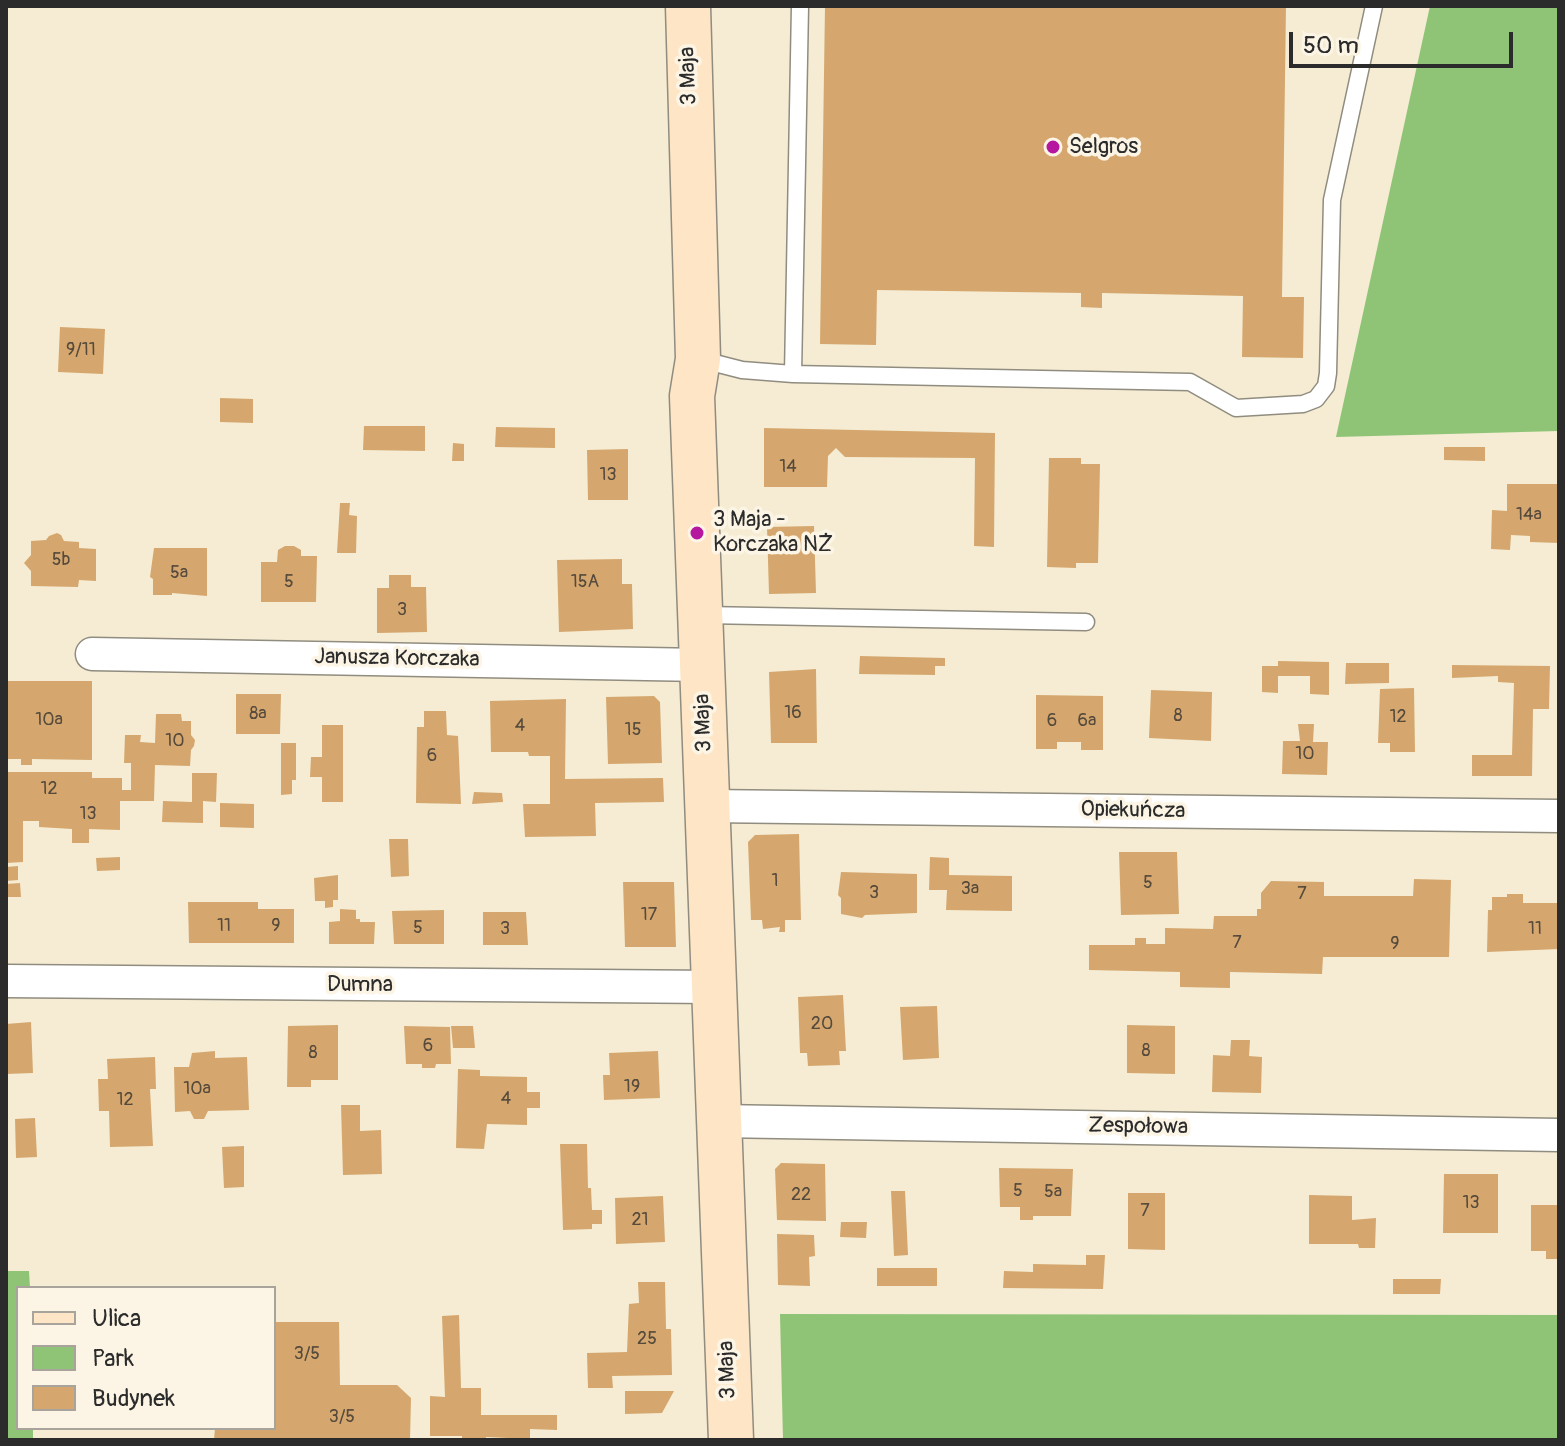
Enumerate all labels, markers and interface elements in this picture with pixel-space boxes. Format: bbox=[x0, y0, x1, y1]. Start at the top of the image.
scale bar bbox=[1293, 16, 1517, 66]
text: 50 m bbox=[1303, 31, 1359, 60]
street label: 3 Maja bbox=[675, 46, 703, 106]
place label: Selgros bbox=[1069, 134, 1138, 160]
marker: Selgros bbox=[1044, 138, 1062, 156]
house number: 9/11 bbox=[66, 339, 96, 361]
house number: 14 bbox=[779, 456, 797, 478]
house number: 13 bbox=[599, 464, 617, 486]
house number: 14a bbox=[1516, 504, 1542, 526]
place label: 3 Maja - Korczaka NŻ bbox=[713, 507, 834, 558]
marker: 3 Maja - Korczaka NŻ bbox=[688, 524, 706, 542]
house number: 5b bbox=[52, 549, 70, 571]
house number: 5a bbox=[170, 562, 188, 584]
house number: 5 bbox=[284, 571, 294, 593]
house number: 15A bbox=[571, 571, 599, 593]
house number: 3 bbox=[397, 599, 407, 621]
street label: Janusza Korczaka bbox=[314, 644, 480, 674]
street label: 3 Maja bbox=[690, 693, 718, 753]
house number: 16 bbox=[784, 702, 802, 724]
house number: 8a bbox=[249, 703, 267, 725]
house number: 8 bbox=[1173, 705, 1183, 727]
house number: 12 bbox=[1389, 706, 1407, 728]
house number: 10a bbox=[35, 709, 63, 731]
house number: 6 bbox=[1047, 710, 1057, 732]
house number: 6a bbox=[1078, 710, 1096, 732]
house number: 4 bbox=[515, 715, 525, 737]
house number: 15 bbox=[625, 719, 641, 741]
house number: 10 bbox=[165, 730, 185, 752]
house number: 10 bbox=[1295, 743, 1315, 765]
house number: 6 bbox=[427, 745, 437, 767]
house number: 12 bbox=[40, 778, 58, 800]
street label: Opiekuńcza bbox=[1080, 797, 1186, 825]
house number: 13 bbox=[79, 803, 97, 825]
house number: 1 bbox=[771, 870, 779, 892]
house number: 5 bbox=[1143, 872, 1153, 894]
house number: 3a bbox=[961, 878, 979, 900]
house number: 3 bbox=[869, 882, 879, 904]
house number: 7 bbox=[1297, 883, 1307, 905]
house number: 17 bbox=[641, 904, 657, 926]
house number: 11 bbox=[217, 915, 231, 937]
house number: 9 bbox=[271, 915, 281, 937]
house number: 5 bbox=[413, 917, 423, 939]
house number: 3 bbox=[500, 918, 510, 940]
house number: 11 bbox=[1528, 918, 1542, 940]
house number: 7 bbox=[1232, 932, 1242, 954]
house number: 9 bbox=[1390, 933, 1400, 955]
street label: Dumna bbox=[327, 972, 393, 998]
house number: 20 bbox=[811, 1013, 833, 1035]
house number: 6 bbox=[423, 1035, 433, 1057]
house number: 8 bbox=[1141, 1040, 1151, 1062]
house number: 8 bbox=[308, 1042, 318, 1064]
house number: 19 bbox=[624, 1076, 640, 1098]
house number: 10a bbox=[183, 1078, 211, 1100]
house number: 4 bbox=[501, 1088, 511, 1110]
house number: 12 bbox=[116, 1089, 134, 1111]
street label: Zespołowa bbox=[1088, 1113, 1188, 1141]
house number: 5 bbox=[1013, 1180, 1023, 1202]
house number: 5a bbox=[1044, 1181, 1062, 1203]
house number: 22 bbox=[791, 1184, 811, 1206]
house number: 13 bbox=[1462, 1192, 1480, 1214]
house number: 7 bbox=[1140, 1200, 1150, 1222]
house number: 21 bbox=[631, 1209, 649, 1231]
legend bbox=[16, 1286, 276, 1430]
text: Ulica bbox=[92, 1304, 141, 1333]
house number: 25 bbox=[637, 1328, 657, 1350]
street label: 3 Maja bbox=[714, 1340, 742, 1400]
house number: 3/5 bbox=[294, 1343, 320, 1365]
text: Park bbox=[92, 1344, 134, 1373]
text: Budynek bbox=[92, 1384, 175, 1413]
house number: 3/5 bbox=[329, 1406, 355, 1428]

